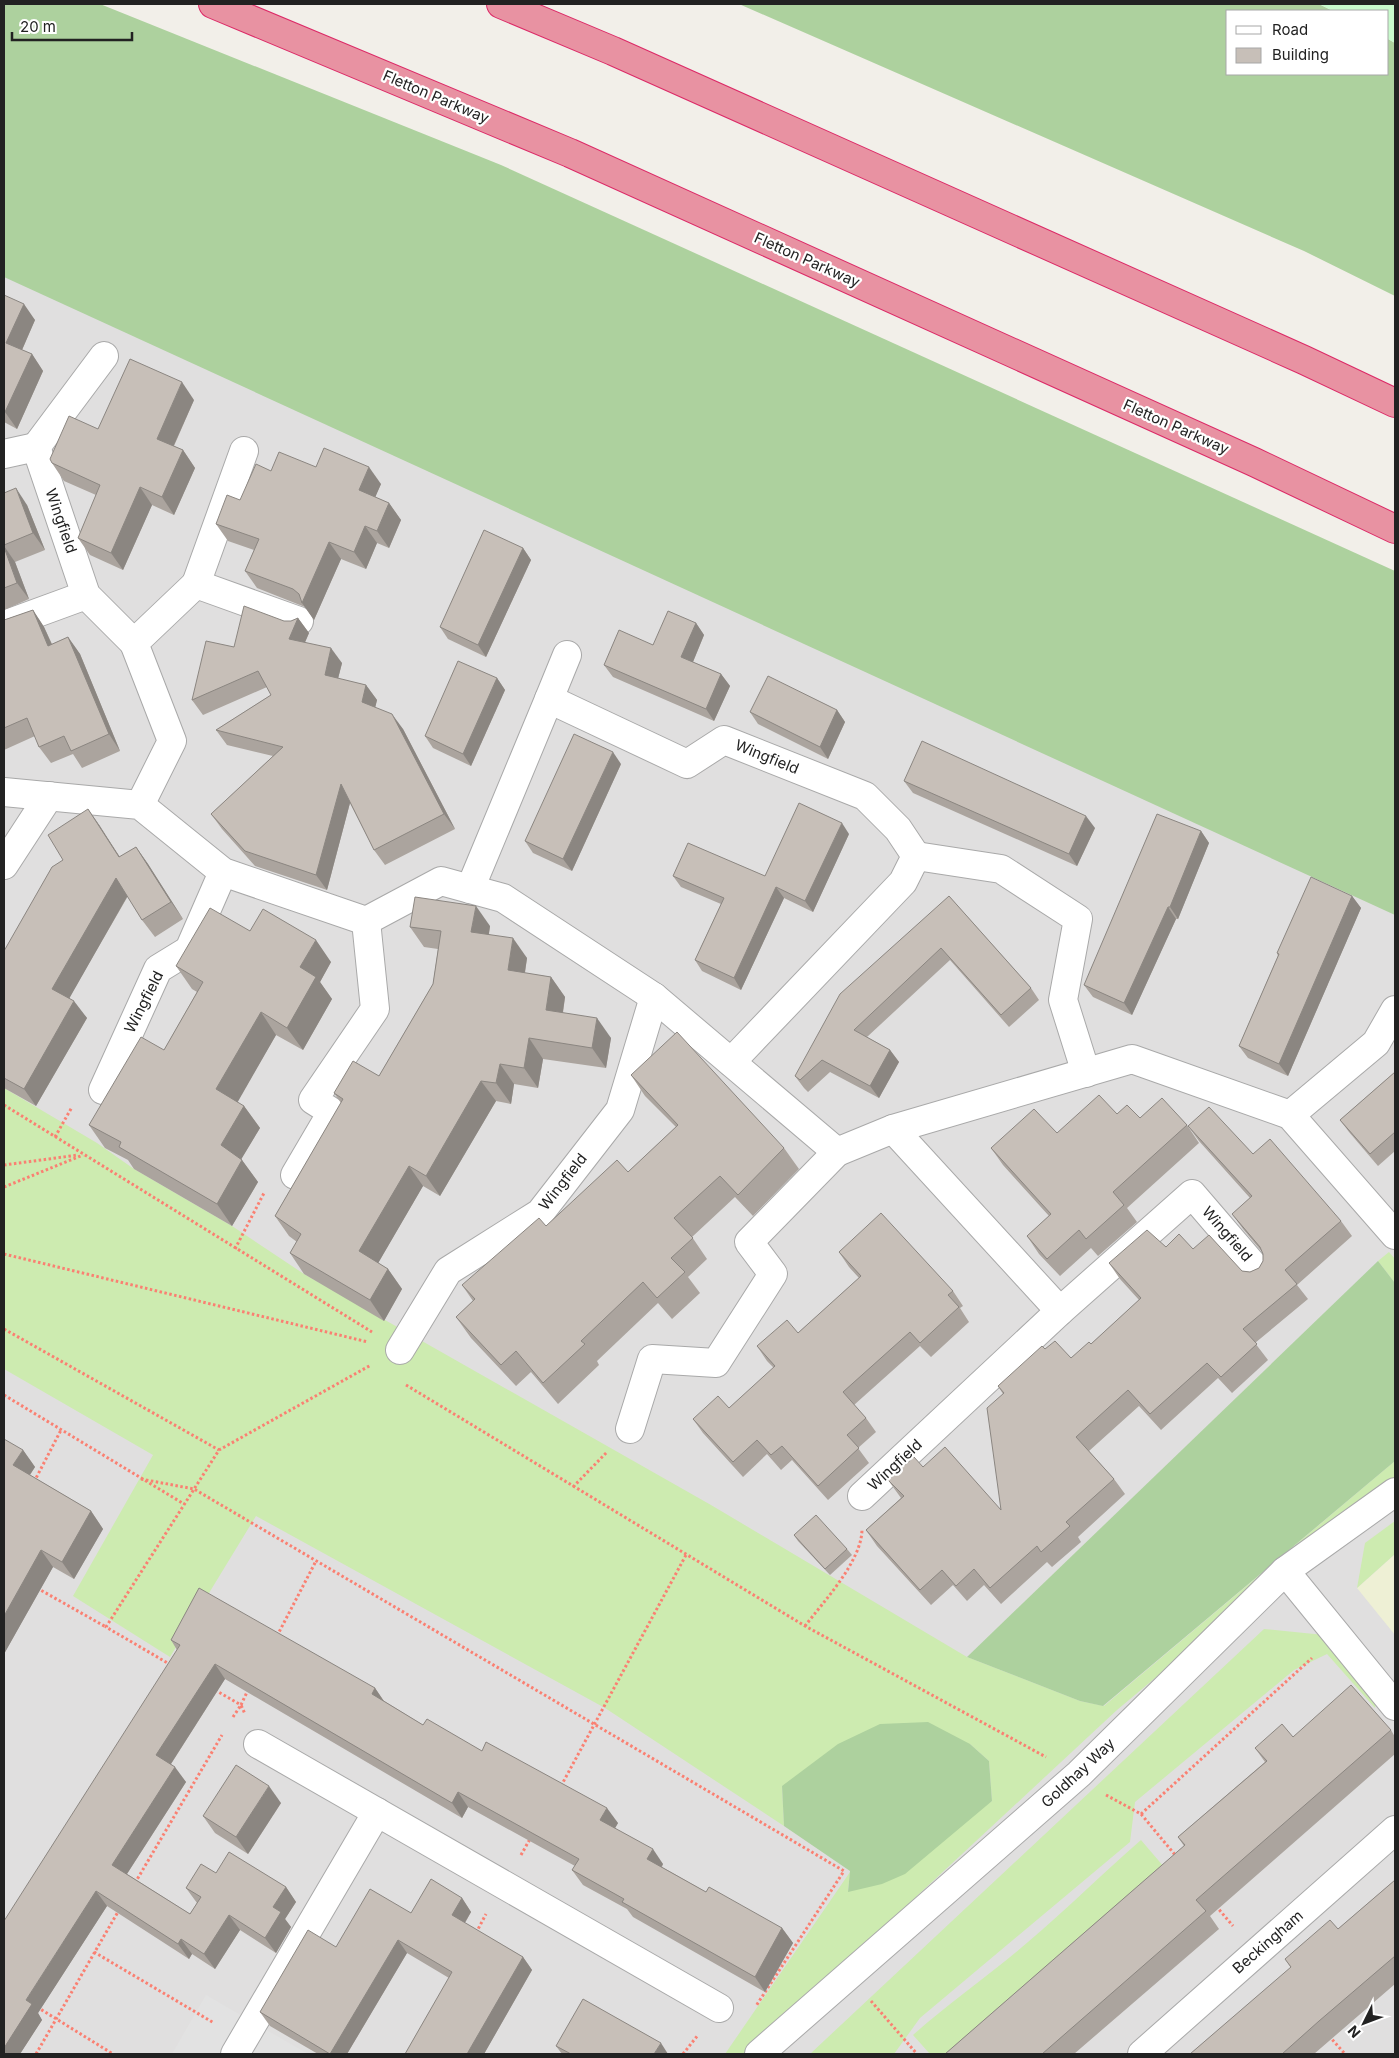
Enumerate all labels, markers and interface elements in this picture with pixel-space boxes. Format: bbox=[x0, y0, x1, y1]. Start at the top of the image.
scale bar bbox=[12, 10, 132, 42]
legend bbox=[1226, 10, 1389, 75]
text: 20 m bbox=[20, 17, 56, 36]
text: Road bbox=[1272, 20, 1308, 39]
text: Building bbox=[1272, 45, 1329, 64]
street label: Fletton Parkway bbox=[380, 66, 493, 128]
street label: Fletton Parkway bbox=[751, 228, 863, 292]
street label: Fletton Parkway bbox=[1120, 395, 1232, 459]
street label: Wingfield bbox=[42, 486, 81, 556]
street label: Wingfield bbox=[732, 735, 802, 778]
street label: Wingfield bbox=[120, 968, 167, 1036]
street label: Wingfield bbox=[534, 1149, 591, 1214]
street label: Wingfield bbox=[1198, 1202, 1257, 1265]
street label: Wingfield bbox=[864, 1435, 926, 1495]
street label: Goldhay Way bbox=[1037, 1733, 1119, 1811]
street label: Beckingham bbox=[1228, 1906, 1307, 1977]
north arrow bbox=[1339, 1998, 1389, 2048]
text: N bbox=[1344, 2022, 1364, 2042]

